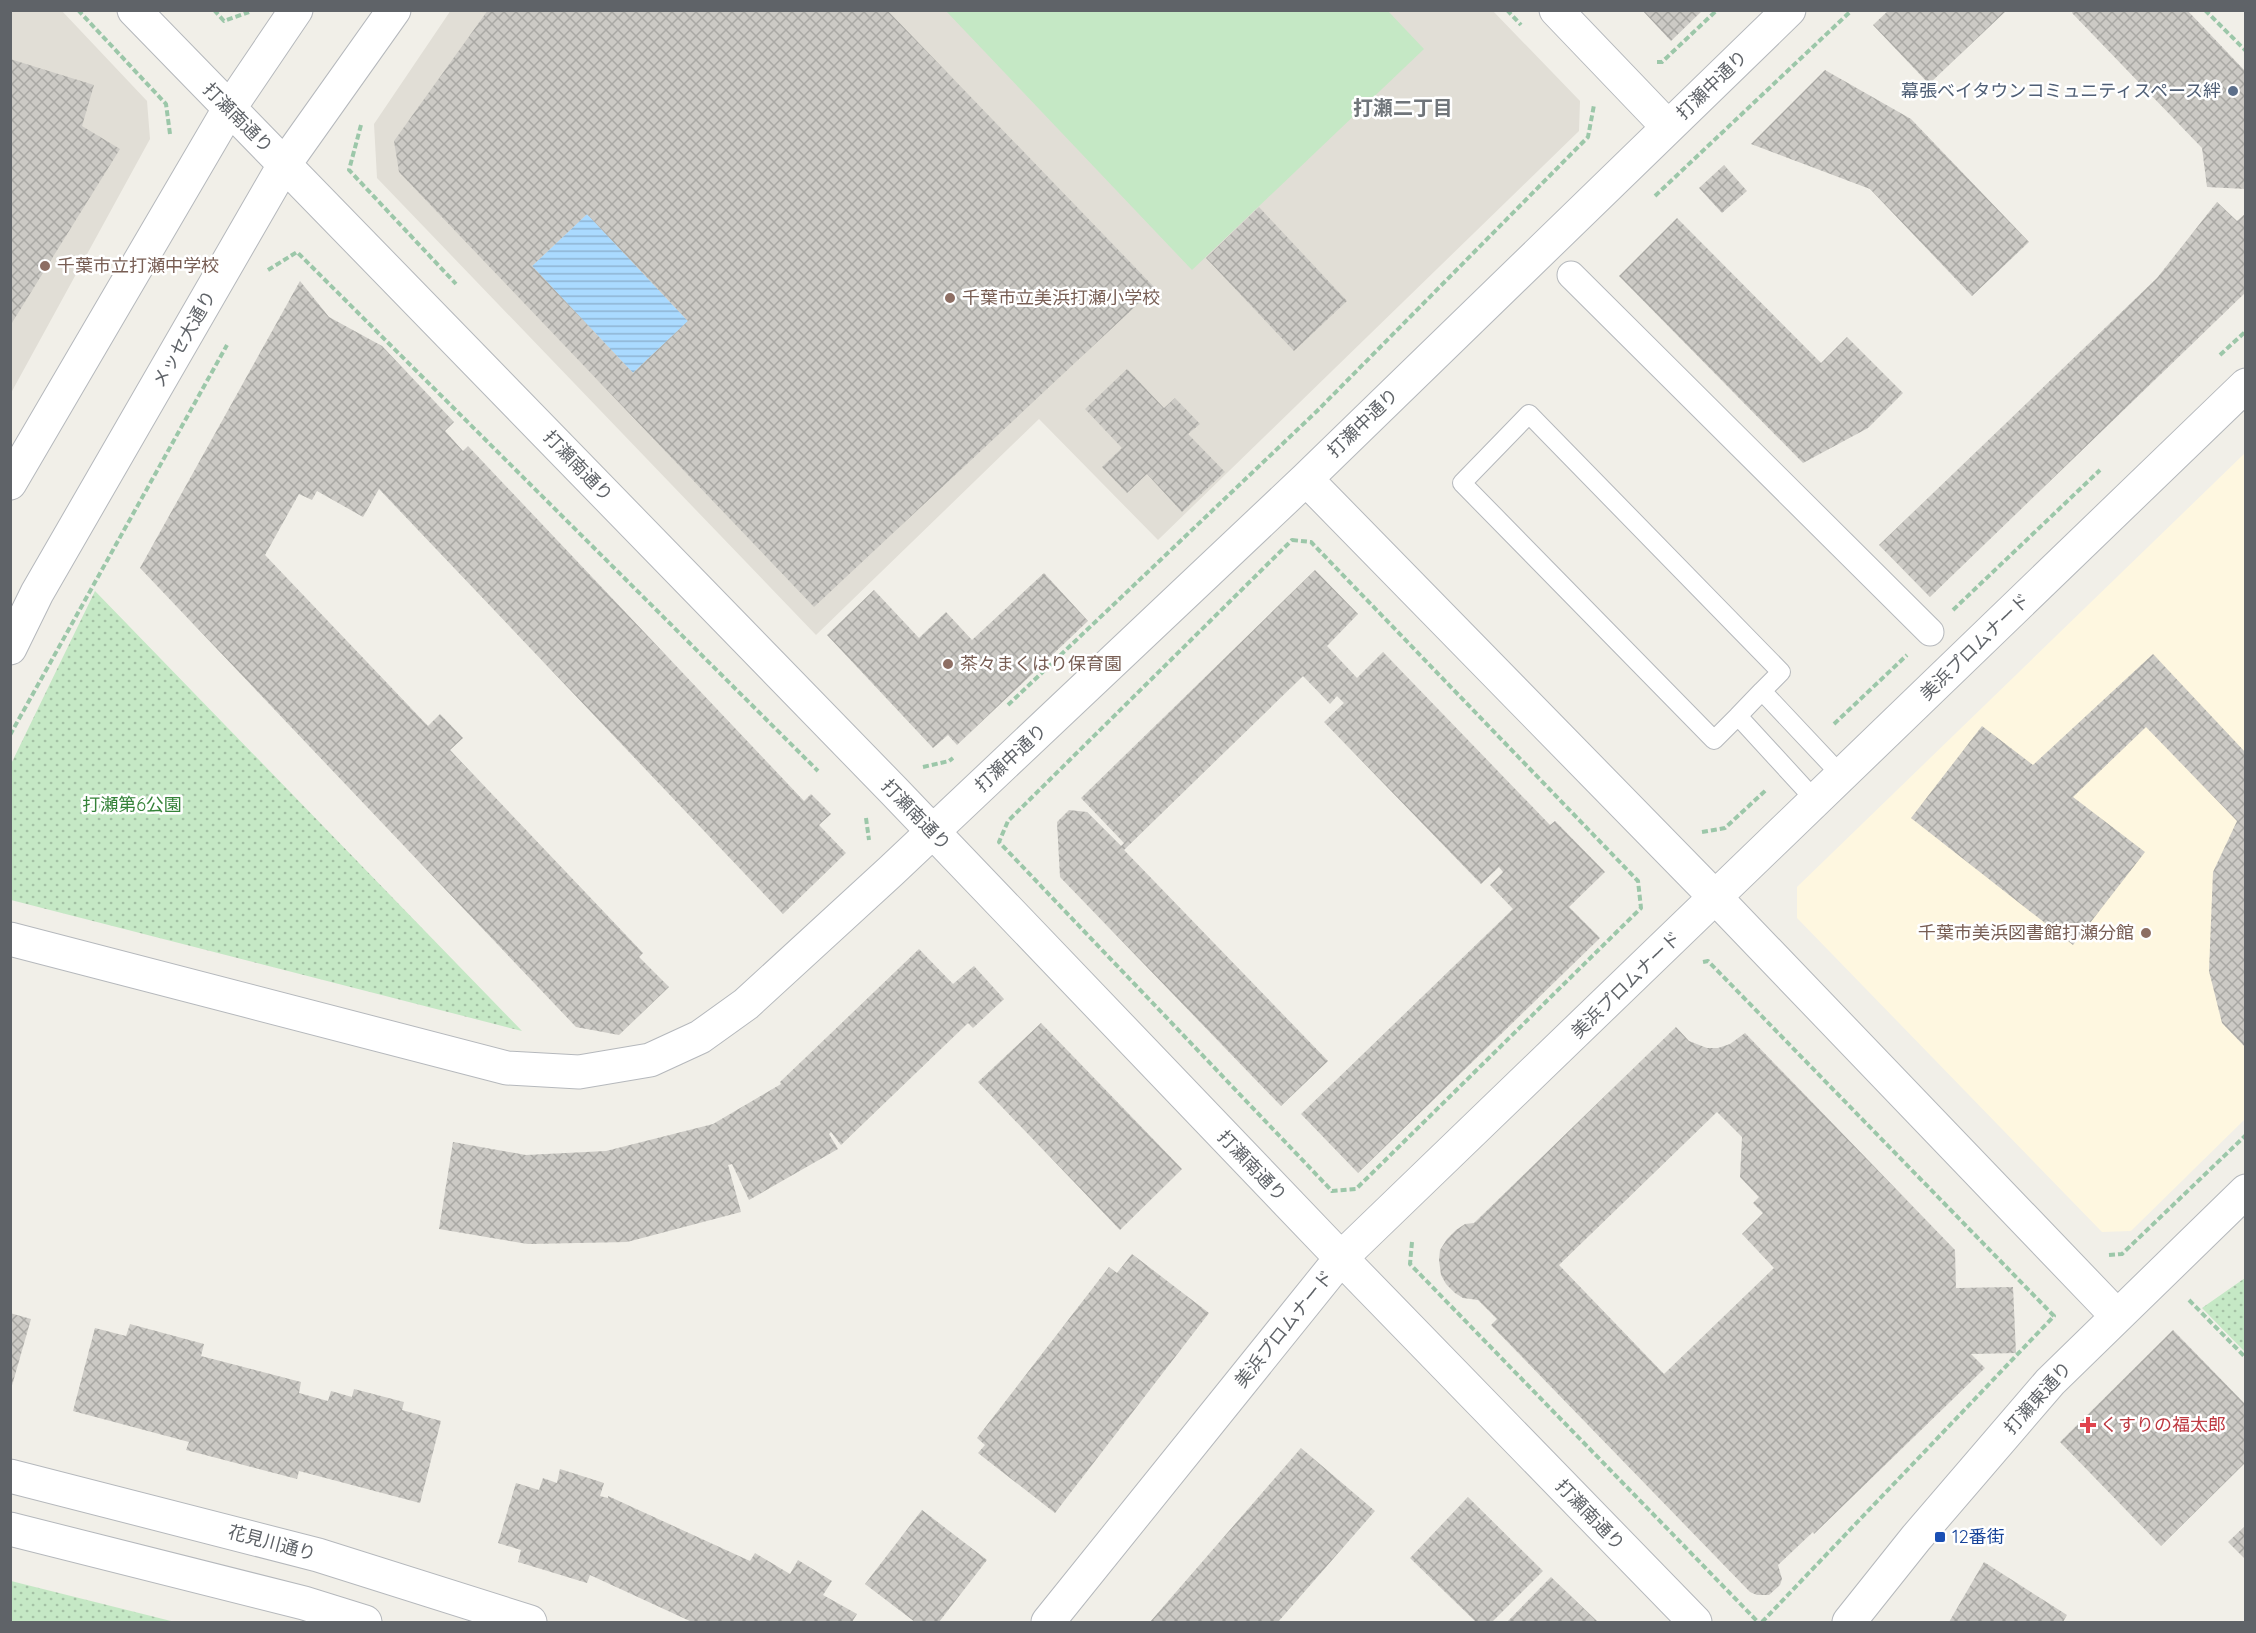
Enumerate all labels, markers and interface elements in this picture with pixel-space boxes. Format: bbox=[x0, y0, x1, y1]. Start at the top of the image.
street label: 打瀬中通り bbox=[1671, 45, 1752, 124]
street label: 打瀬南通り bbox=[198, 78, 278, 158]
place label: 幕張ベイタウンコミュニティスペース絆 bbox=[1901, 79, 2221, 102]
marker: 幕張ベイタウンコミュニティスペース絆 bbox=[2226, 84, 2240, 98]
district label: 打瀬二丁目 bbox=[1353, 95, 1453, 120]
place label: 千葉市立打瀬中学校 bbox=[57, 254, 219, 277]
marker: 千葉市立打瀬中学校 bbox=[38, 259, 52, 273]
street label: メッセ大通り bbox=[147, 286, 221, 391]
place label: 千葉市立美浜打瀬小学校 bbox=[962, 286, 1160, 309]
marker: 千葉市立美浜打瀬小学校 bbox=[943, 291, 957, 305]
street label: 打瀬中通り bbox=[1322, 383, 1403, 462]
street label: 打瀬南通り bbox=[539, 425, 618, 506]
street label: 美浜プロムナード bbox=[1915, 588, 2034, 705]
place label: 茶々まくはり保育園 bbox=[960, 652, 1122, 675]
marker: 茶々まくはり保育園 bbox=[941, 657, 955, 671]
street label: 打瀬中通り bbox=[970, 719, 1051, 797]
street label: 打瀬南通り bbox=[877, 774, 956, 855]
park label: 打瀬第6公園 bbox=[82, 793, 182, 816]
place label: 千葉市美浜図書館打瀬分館 bbox=[1918, 921, 2134, 944]
street label: 美浜プロムナード bbox=[1566, 926, 1685, 1043]
marker: 千葉市美浜図書館打瀬分館 bbox=[2139, 926, 2153, 940]
street label: 打瀬南通り bbox=[1213, 1125, 1292, 1206]
street label: 美浜プロムナード bbox=[1229, 1265, 1338, 1392]
street label: 打瀬東通り bbox=[1999, 1357, 2076, 1439]
place label: くすりの福太郎 bbox=[2100, 1413, 2226, 1436]
marker: くすりの福太郎 bbox=[2081, 1418, 2095, 1432]
street label: 打瀬南通り bbox=[1551, 1474, 1630, 1555]
street label: 花見川通り bbox=[226, 1520, 319, 1565]
place label: 12番街 bbox=[1952, 1525, 2005, 1548]
marker: 12番街 bbox=[1933, 1530, 1947, 1544]

